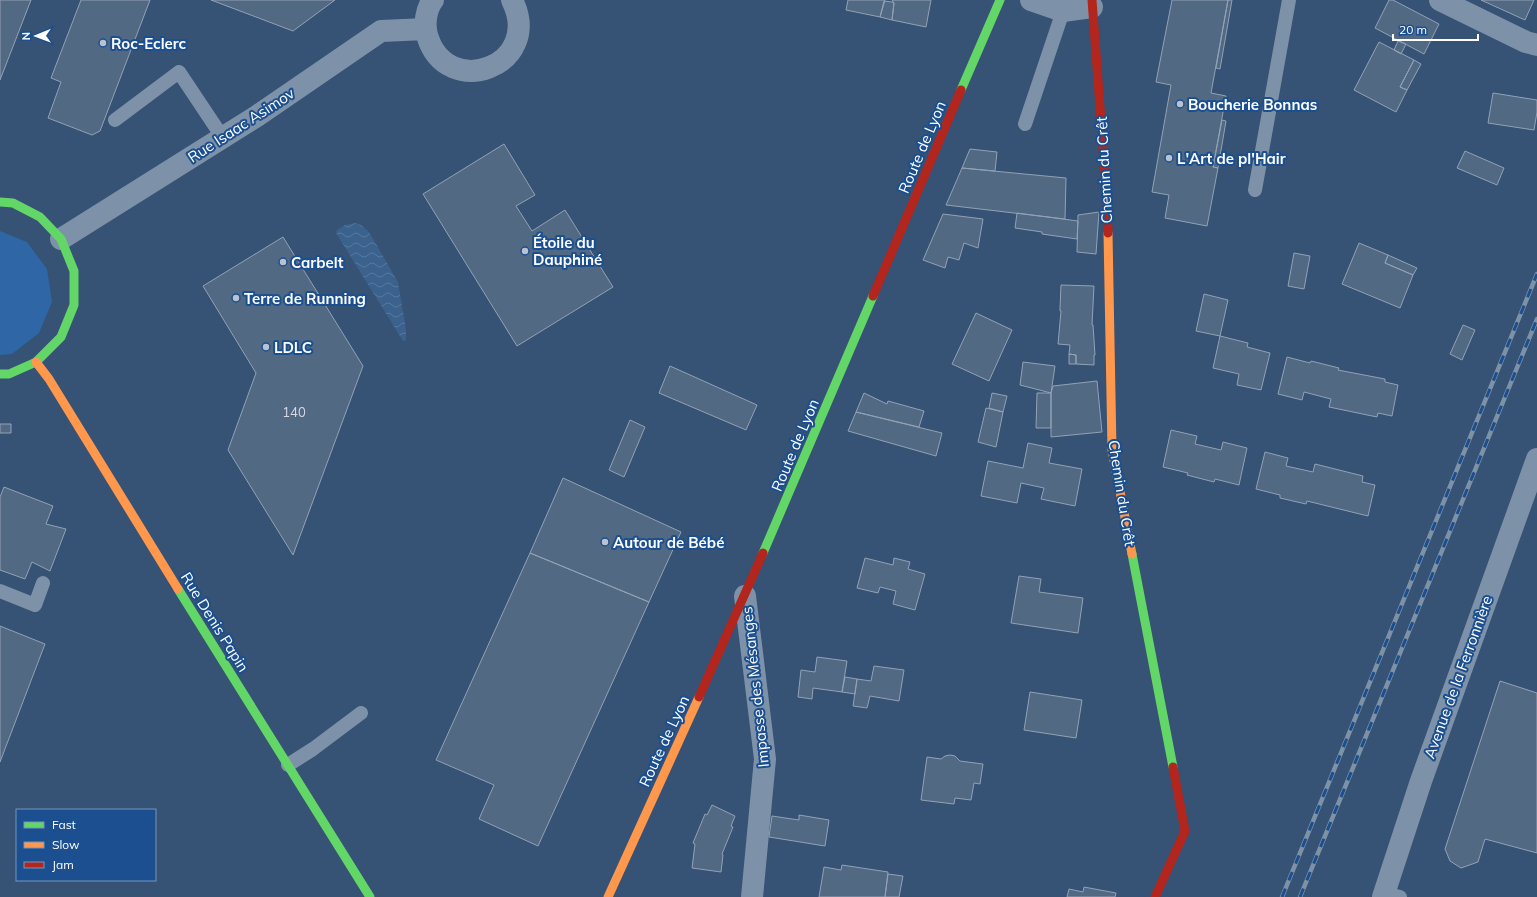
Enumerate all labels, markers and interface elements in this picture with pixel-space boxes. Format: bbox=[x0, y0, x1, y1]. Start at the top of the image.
north arrow bbox=[16, 16, 56, 56]
scale bar bbox=[1393, 16, 1478, 42]
text: 20 m bbox=[1399, 22, 1427, 37]
text: N bbox=[19, 32, 33, 40]
place label: Roc-Eclerc bbox=[111, 34, 187, 53]
marker: Roc-Eclerc bbox=[98, 38, 108, 48]
street label: Rue Isaac Asimov bbox=[184, 83, 298, 167]
place label: Boucherie Bonnas bbox=[1188, 95, 1317, 114]
street label: Route de Lyon bbox=[894, 98, 950, 196]
marker: Boucherie Bonnas bbox=[1175, 99, 1185, 109]
street label: Chemin du Crêt bbox=[1092, 116, 1116, 224]
place label: L'Art de pl'Hair bbox=[1177, 149, 1286, 168]
marker: L'Art de pl'Hair bbox=[1164, 153, 1174, 163]
place label: Étoile du Dauphiné bbox=[533, 233, 602, 269]
marker: Étoile du Dauphiné bbox=[520, 246, 530, 256]
place label: Carbelt bbox=[291, 253, 344, 272]
marker: Carbelt bbox=[278, 257, 288, 267]
place label: Terre de Running bbox=[244, 289, 366, 308]
marker: Terre de Running bbox=[231, 293, 241, 303]
place label: LDLC bbox=[274, 338, 312, 357]
marker: LDLC bbox=[261, 342, 271, 352]
street label: Route de Lyon bbox=[767, 396, 823, 494]
house number: 140 bbox=[282, 404, 306, 420]
street label: Chemin du Crêt bbox=[1104, 439, 1140, 547]
place label: Autour de Bébé bbox=[613, 533, 724, 552]
marker: Autour de Bébé bbox=[600, 537, 610, 547]
street label: Rue Denis Papin bbox=[177, 569, 253, 675]
street label: Avenue de la Ferronnière bbox=[1420, 593, 1496, 761]
street label: Impasse des Mésanges bbox=[737, 606, 773, 768]
street label: Route de Lyon bbox=[635, 692, 693, 790]
legend bbox=[16, 809, 156, 881]
text: Fast bbox=[52, 817, 76, 832]
text: Slow bbox=[52, 837, 80, 852]
text: Jam bbox=[52, 857, 74, 872]

